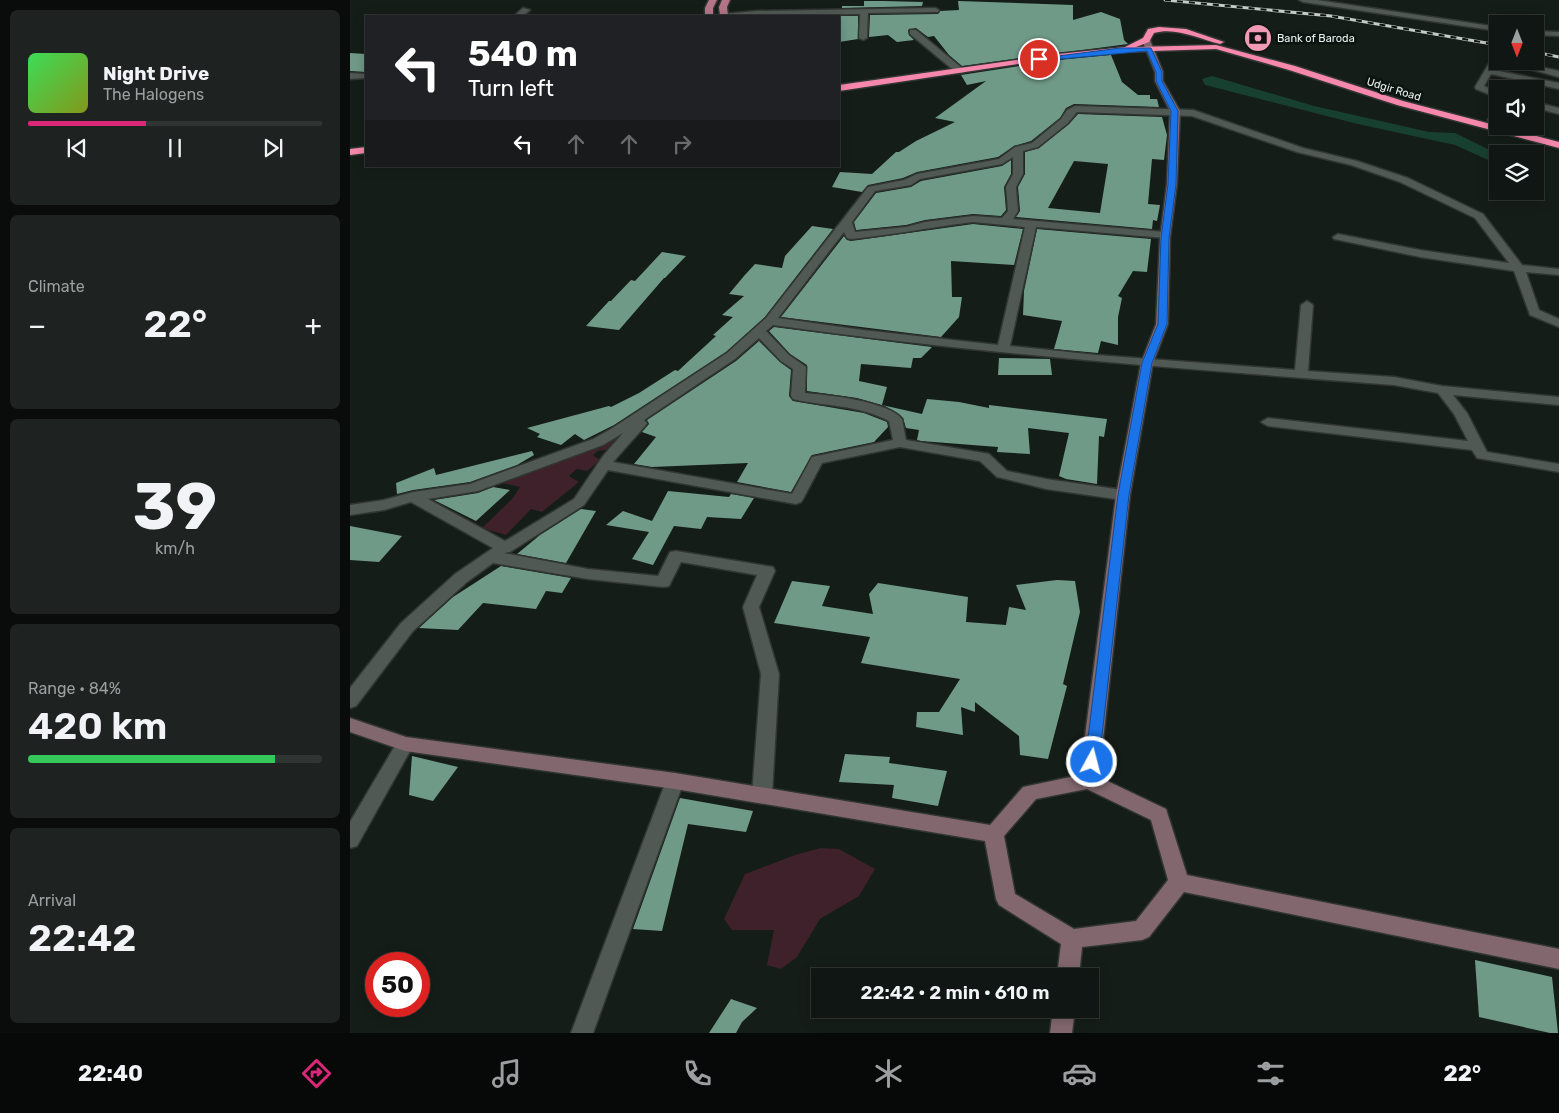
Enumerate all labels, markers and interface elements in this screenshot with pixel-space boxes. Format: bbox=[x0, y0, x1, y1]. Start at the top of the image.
north arrow bbox=[1489, 15, 1544, 70]
map controls bbox=[1489, 15, 1544, 200]
bank icon: Bank of Baroda bbox=[1243, 23, 1273, 53]
place label: Bank of Baroda bbox=[1277, 32, 1355, 45]
text: 540 m bbox=[468, 33, 578, 75]
icon: left bbox=[385, 35, 450, 100]
pin bbox=[1018, 38, 1060, 80]
icon: arrive bbox=[1025, 45, 1053, 73]
text: Night Drive bbox=[103, 62, 209, 85]
text: Turn left bbox=[468, 75, 554, 102]
street label: Udgir Road bbox=[1365, 75, 1423, 104]
button: sound bbox=[1489, 80, 1544, 135]
text: The Halogens bbox=[103, 85, 204, 104]
icon: left bbox=[509, 130, 537, 158]
icon: ahead bbox=[562, 130, 590, 158]
icon: ahead bbox=[615, 130, 643, 158]
icon: right bbox=[668, 130, 696, 158]
icon: previous bbox=[63, 134, 91, 162]
icon: pause bbox=[161, 134, 189, 162]
icon: next bbox=[259, 134, 287, 162]
button: layers bbox=[1489, 145, 1544, 200]
text: Climate bbox=[28, 277, 85, 296]
text: 22° bbox=[144, 301, 207, 347]
text: − bbox=[28, 309, 46, 342]
text: + bbox=[305, 309, 322, 342]
text: 39 bbox=[133, 468, 217, 545]
text: km/h bbox=[155, 539, 195, 558]
text: Range · 84% bbox=[28, 679, 121, 698]
text: 420 km bbox=[28, 703, 167, 749]
position arrow bbox=[1065, 735, 1117, 787]
text: Arrival bbox=[28, 891, 76, 910]
text: 22:42 bbox=[28, 915, 136, 961]
speed limit sign: 50 bbox=[365, 952, 430, 1017]
text: 22:42 · 2 min · 610 m bbox=[860, 981, 1050, 1004]
icon: directions bbox=[299, 1056, 334, 1091]
icon: music bbox=[489, 1056, 524, 1091]
icon: phone bbox=[680, 1056, 715, 1091]
icon: climate bbox=[871, 1056, 906, 1091]
icon: car bbox=[1062, 1056, 1097, 1091]
icon: filters bbox=[1253, 1056, 1288, 1091]
text: 22:40 bbox=[78, 1060, 143, 1087]
text: 22° bbox=[1443, 1060, 1481, 1087]

